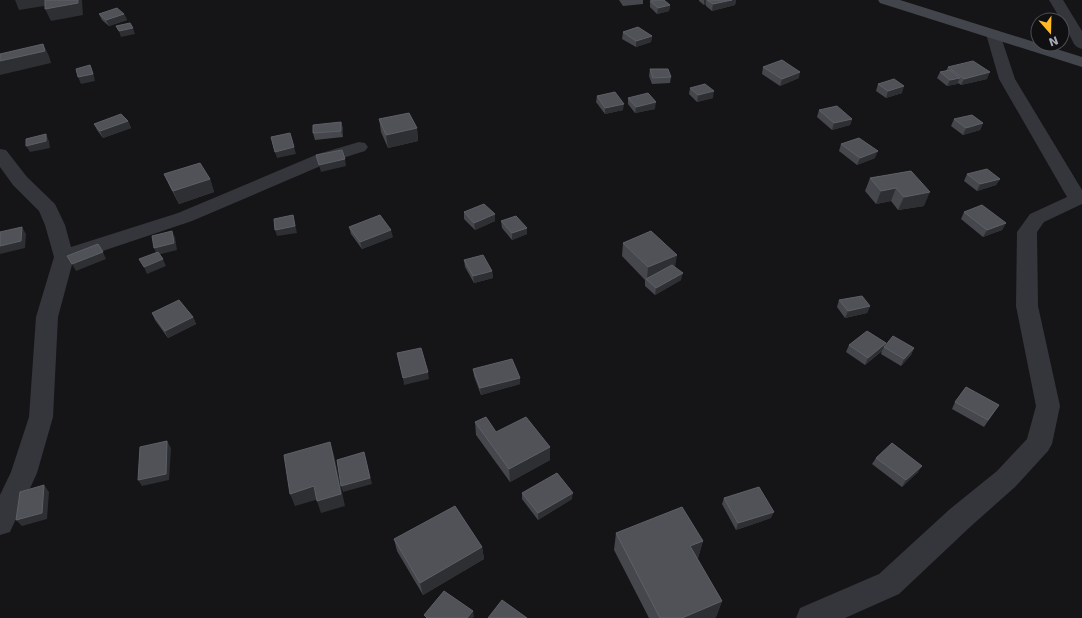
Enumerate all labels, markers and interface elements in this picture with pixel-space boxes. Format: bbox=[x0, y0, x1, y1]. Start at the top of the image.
north arrow bbox=[1030, 12, 1070, 52]
text: N bbox=[1047, 33, 1060, 49]

